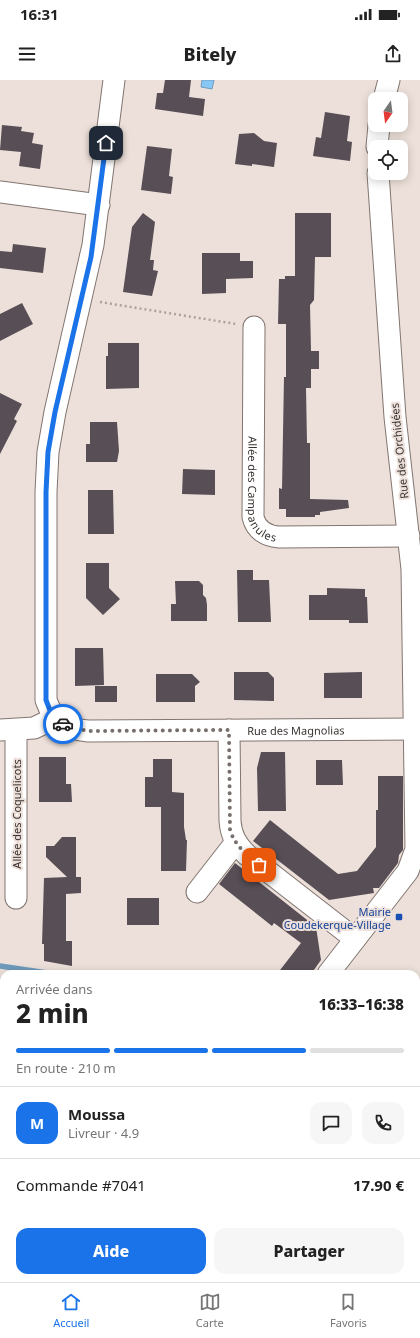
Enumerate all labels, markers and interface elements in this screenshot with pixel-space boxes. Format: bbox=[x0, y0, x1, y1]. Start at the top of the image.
text: 16:31 bbox=[20, 4, 59, 24]
text: Bitely bbox=[184, 42, 236, 66]
icon: menu bbox=[16, 43, 38, 65]
icon: share bbox=[382, 43, 404, 65]
north arrow bbox=[368, 92, 408, 132]
map controls bbox=[368, 92, 408, 180]
pin bbox=[89, 126, 123, 160]
icon: home bbox=[95, 132, 117, 154]
button: locate bbox=[368, 140, 408, 180]
street label: Rue des Orchidées bbox=[387, 402, 411, 500]
street label: Allée des Campanules bbox=[245, 436, 278, 544]
courier bbox=[43, 704, 83, 744]
icon: car bbox=[52, 713, 74, 735]
street label: Rue des Magnolias bbox=[247, 722, 345, 738]
street label: Allée des Coquelicots bbox=[9, 759, 24, 869]
pin bbox=[242, 848, 276, 882]
icon: bag bbox=[248, 854, 270, 876]
place label: Mairie Coudekerque-Village bbox=[284, 904, 391, 932]
marker: Mairie Coudekerque-Village bbox=[394, 912, 404, 922]
text: Arrivée dans bbox=[16, 980, 93, 998]
text: 16:33–16:38 bbox=[319, 994, 404, 1014]
text: 2 min bbox=[16, 995, 89, 1031]
text: En route · 210 m bbox=[16, 1059, 116, 1077]
button: chat bbox=[310, 1102, 352, 1144]
button: phone bbox=[362, 1102, 404, 1144]
text: Moussa bbox=[68, 1104, 125, 1124]
text: M bbox=[30, 1113, 44, 1133]
text: Livreur · 4.9 bbox=[68, 1124, 139, 1142]
text: Commande #7041 bbox=[16, 1175, 146, 1195]
text: 17.90 € bbox=[353, 1175, 404, 1195]
button: Aide bbox=[16, 1228, 206, 1274]
button: Partager bbox=[214, 1228, 404, 1274]
tab: Accueil bbox=[53, 1291, 89, 1330]
tab: Carte bbox=[196, 1291, 224, 1330]
tab: Favoris bbox=[330, 1291, 367, 1330]

